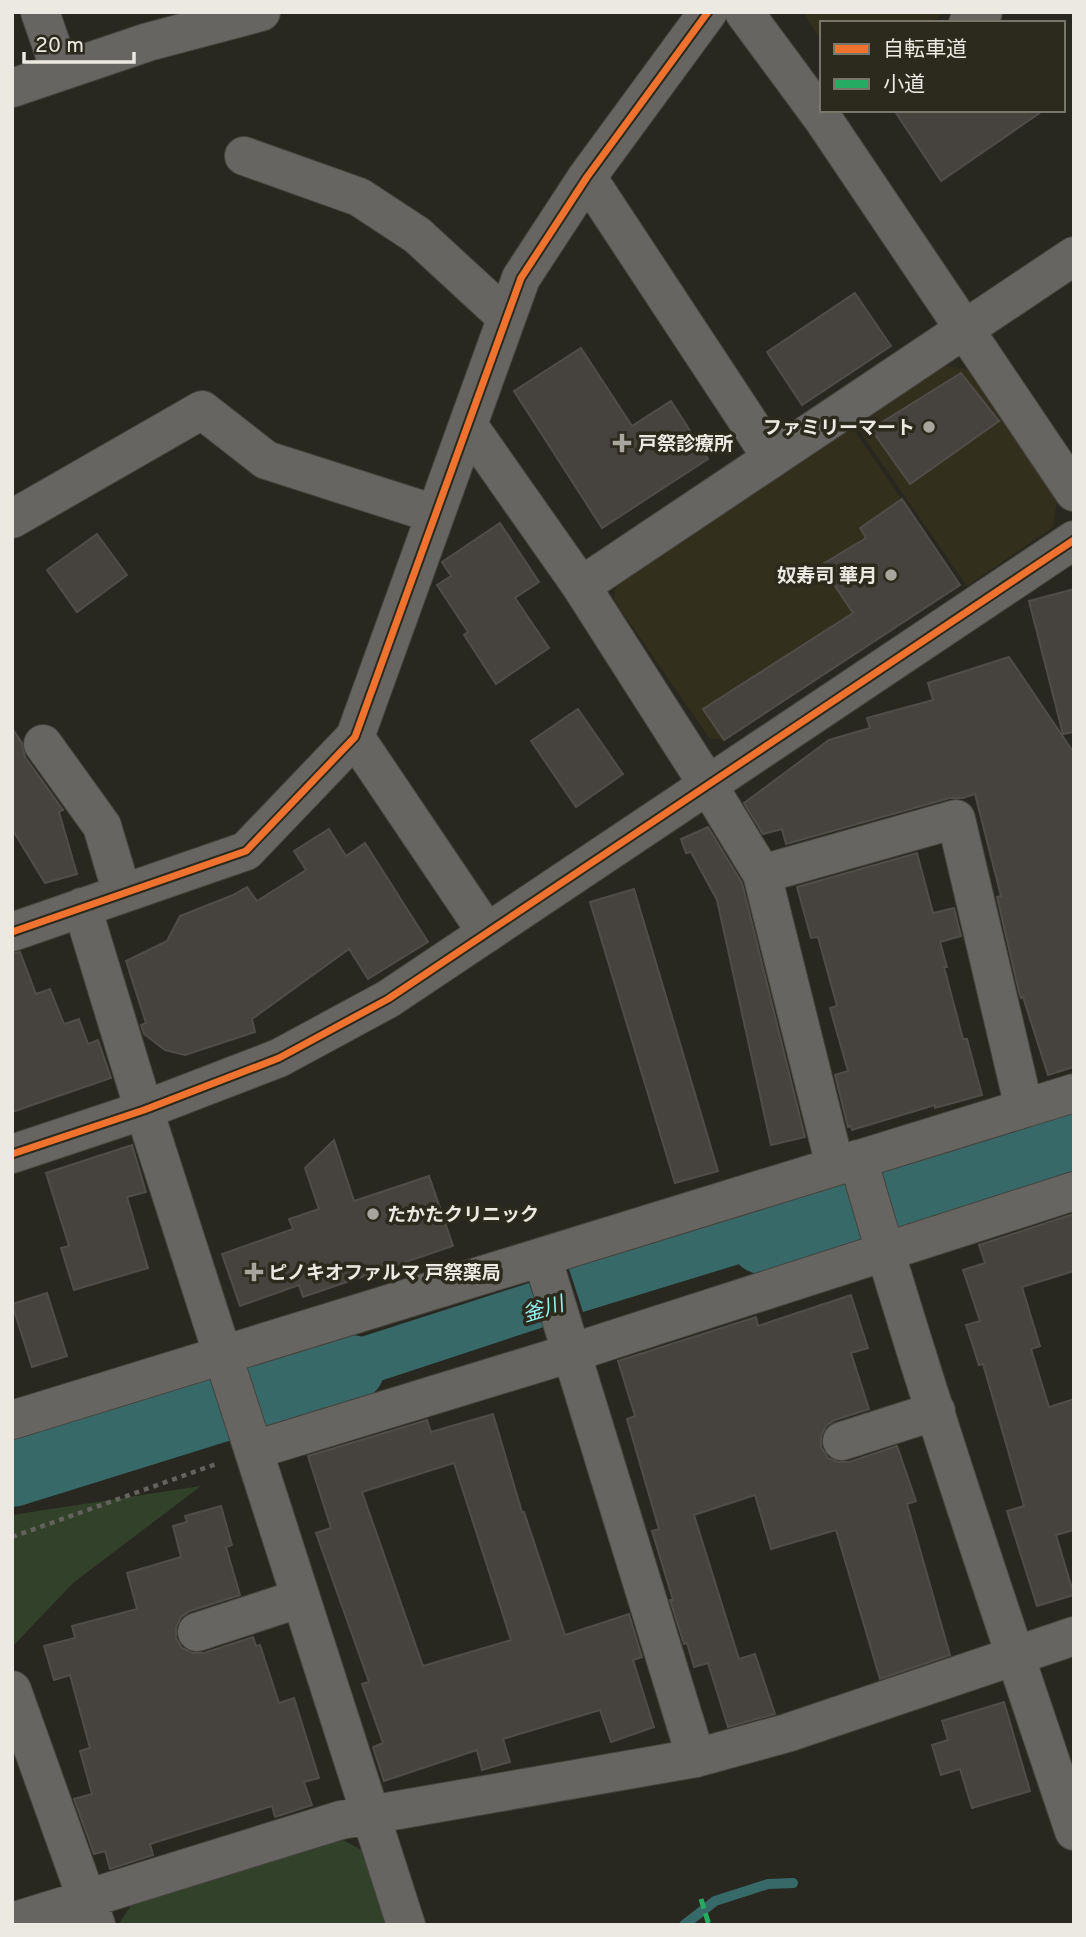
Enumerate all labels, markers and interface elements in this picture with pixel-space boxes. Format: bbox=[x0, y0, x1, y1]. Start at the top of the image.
scale bar bbox=[24, 21, 135, 65]
legend bbox=[820, 21, 1065, 112]
text: 20 m bbox=[35, 33, 84, 60]
text: 自転車道 bbox=[883, 37, 967, 64]
text: 小道 bbox=[883, 72, 925, 99]
place label: ファミリーマート bbox=[763, 417, 915, 441]
marker: ファミリーマート bbox=[921, 419, 937, 435]
marker: 戸祭診療所 bbox=[612, 433, 632, 453]
place label: 戸祭診療所 bbox=[638, 433, 733, 457]
place label: 奴寿司 華月 bbox=[777, 565, 877, 589]
marker: 奴寿司 華月 bbox=[883, 567, 899, 583]
place label: たかたクリニック bbox=[387, 1204, 539, 1228]
marker: たかたクリニック bbox=[365, 1206, 381, 1222]
place label: ピノキオファルマ 戸祭薬局 bbox=[268, 1262, 501, 1286]
marker: ピノキオファルマ 戸祭薬局 bbox=[246, 1264, 262, 1280]
water label: 釜川 bbox=[519, 1291, 569, 1329]

